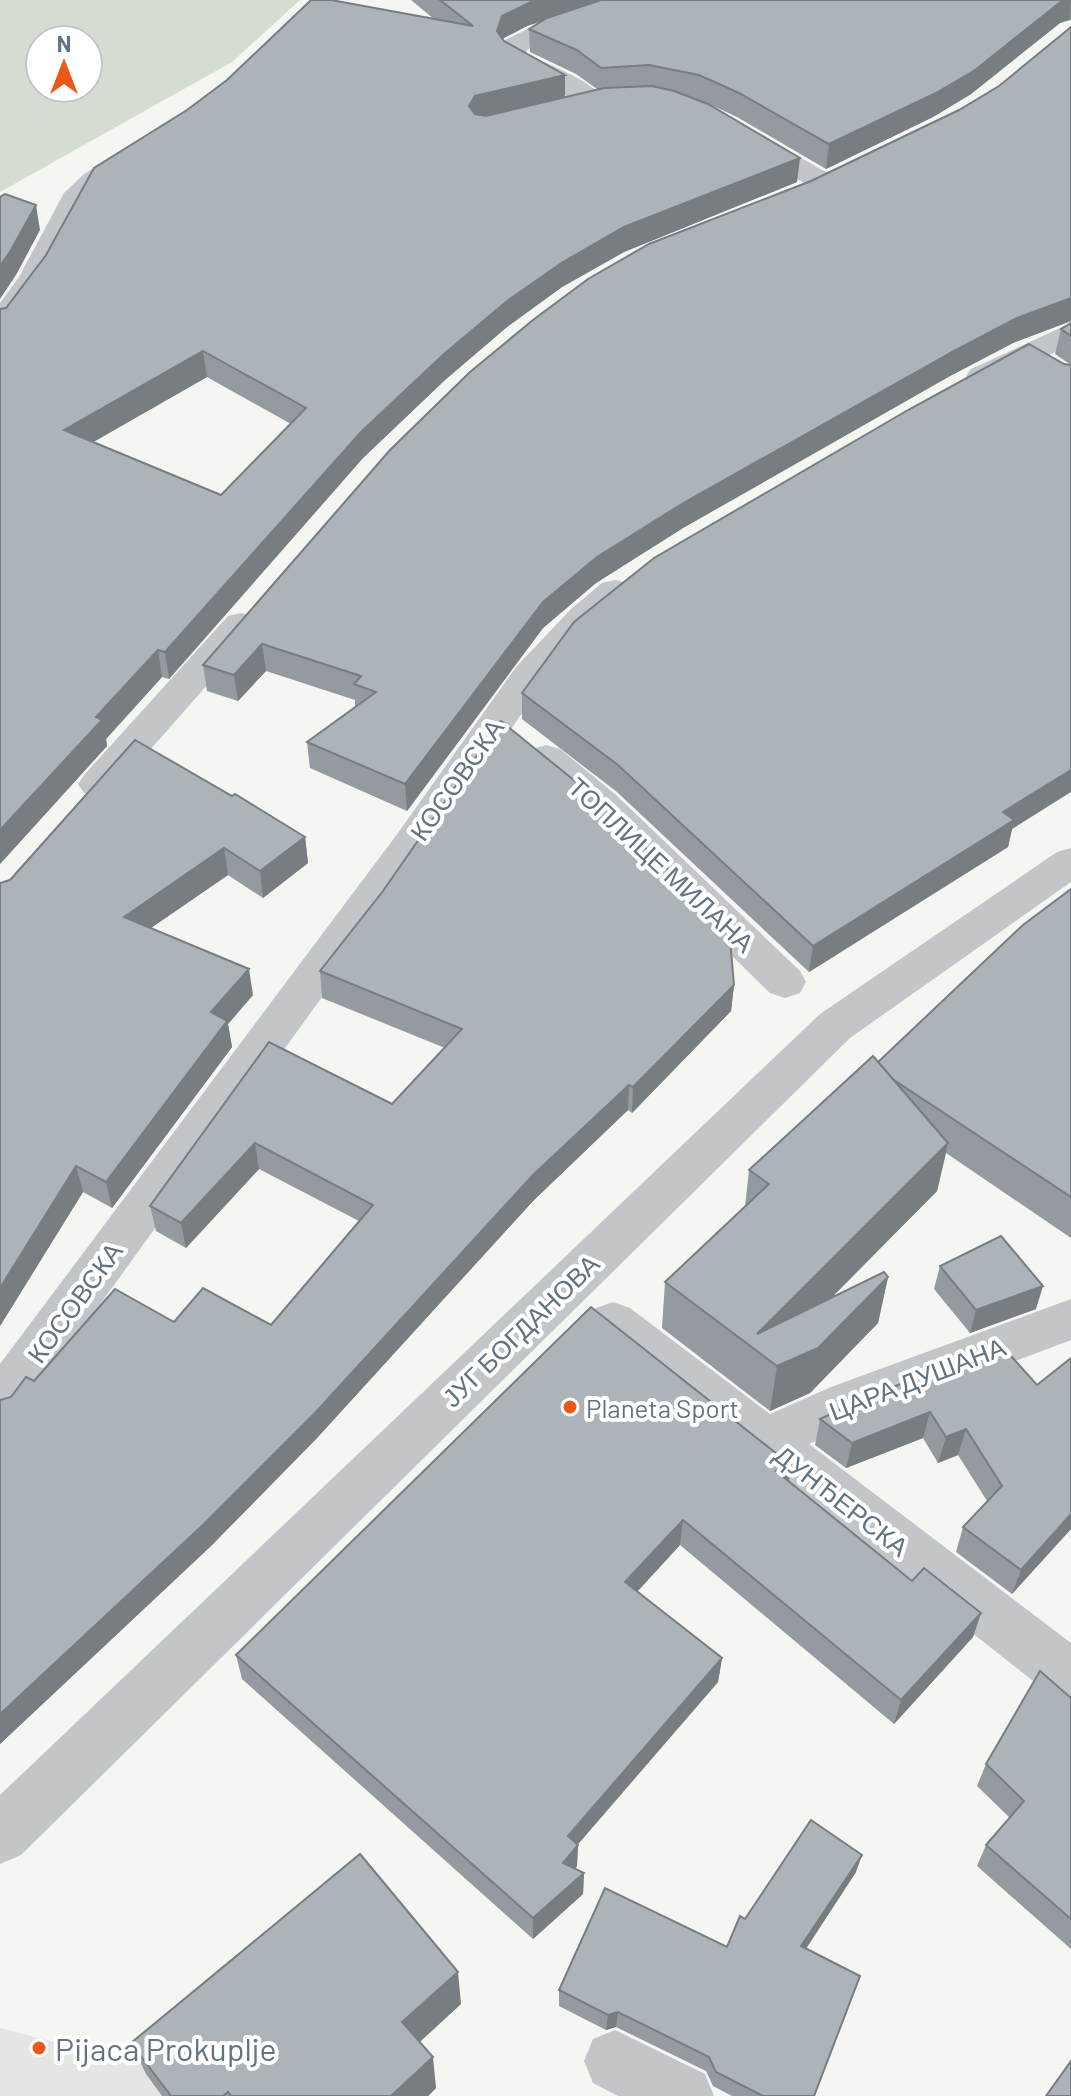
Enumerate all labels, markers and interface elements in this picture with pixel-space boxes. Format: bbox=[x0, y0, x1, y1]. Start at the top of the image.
north arrow bbox=[24, 24, 104, 104]
text: N bbox=[57, 30, 71, 56]
street label: КОСОВСКА bbox=[403, 712, 510, 846]
street label: ТОПЛИЦЕ МИЛАНА bbox=[563, 770, 762, 958]
street label: КОСОВСКА bbox=[20, 1235, 128, 1368]
street label: ЈУГ БОГДАНОВА bbox=[435, 1247, 605, 1413]
street label: ЦАРА ДУШАНА bbox=[824, 1330, 1010, 1426]
place label: Planeta Sport bbox=[586, 1392, 739, 1423]
marker: Planeta Sport bbox=[561, 1398, 579, 1416]
street label: ДУНЂЕРСКА bbox=[769, 1438, 916, 1562]
place label: Pijaca Prokuplje bbox=[55, 2029, 277, 2067]
marker: Pijaca Prokuplje bbox=[30, 2039, 48, 2057]

